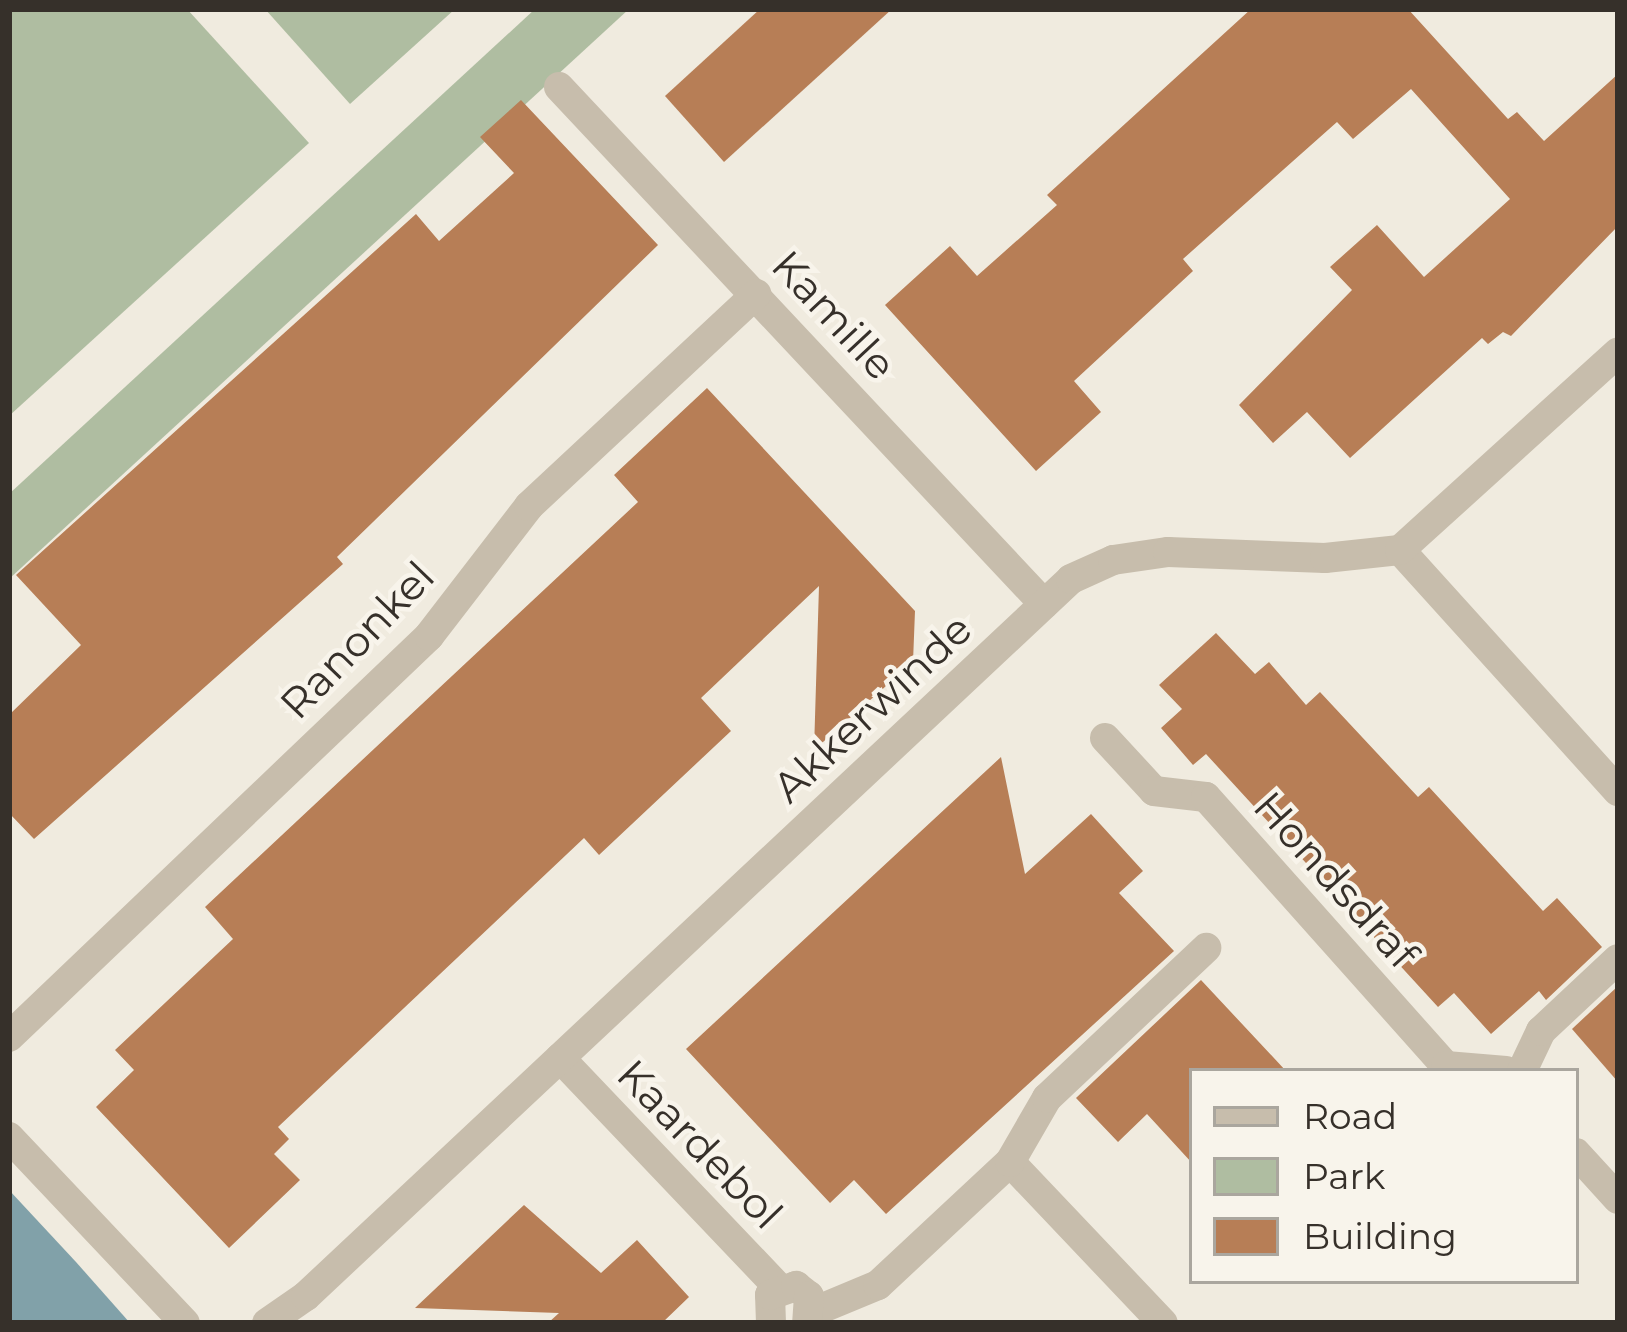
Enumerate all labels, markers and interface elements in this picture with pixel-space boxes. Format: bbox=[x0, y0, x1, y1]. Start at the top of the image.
street label: Kamille bbox=[762, 240, 906, 390]
street label: Ranonkel bbox=[270, 551, 444, 729]
street label: Akkerwinde bbox=[762, 603, 982, 813]
street label: Hondsdraf bbox=[1244, 781, 1428, 979]
street label: Kaardebol bbox=[607, 1049, 793, 1239]
legend bbox=[1189, 1068, 1579, 1284]
text: Road bbox=[1303, 1094, 1397, 1138]
text: Park bbox=[1303, 1154, 1385, 1198]
text: Building bbox=[1303, 1214, 1457, 1258]

